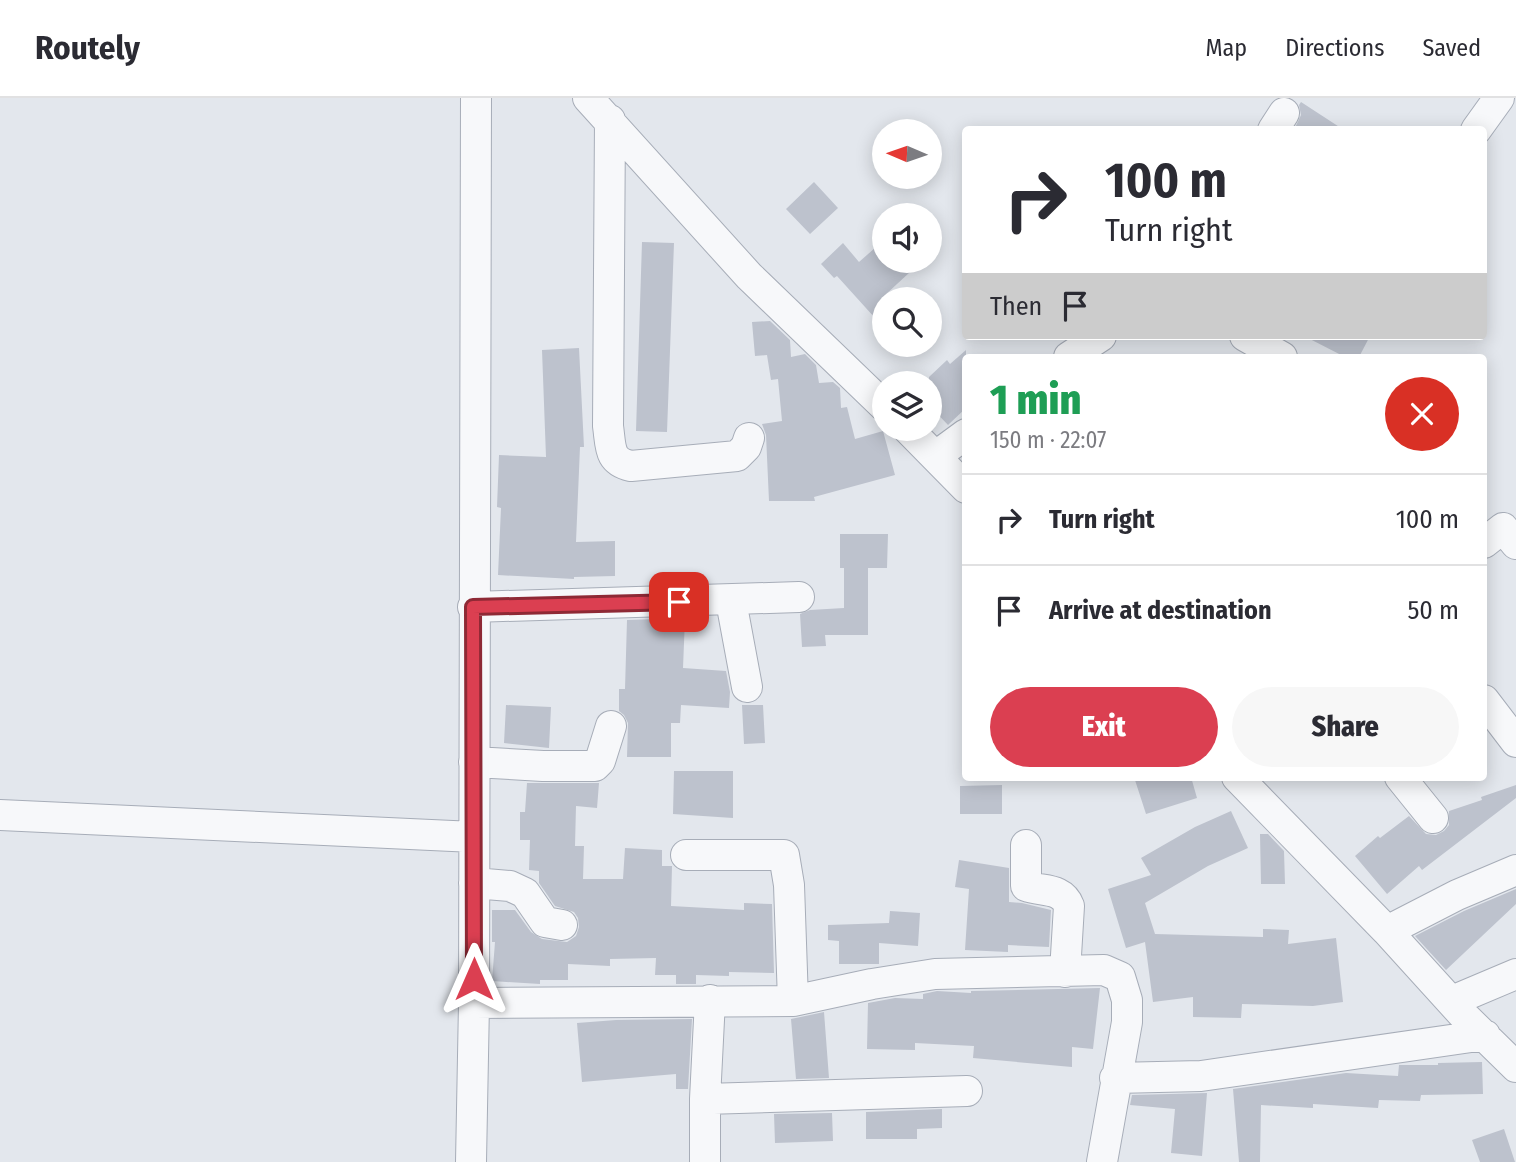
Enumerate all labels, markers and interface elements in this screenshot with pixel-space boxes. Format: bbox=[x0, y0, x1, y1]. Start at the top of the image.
text: Routely bbox=[35, 28, 140, 68]
text: Map bbox=[1206, 34, 1247, 62]
text: Directions bbox=[1285, 34, 1384, 62]
text: Saved bbox=[1422, 34, 1481, 62]
north arrow bbox=[872, 119, 942, 189]
map controls bbox=[872, 119, 942, 441]
text: 100 m bbox=[1105, 151, 1227, 210]
icon: right bbox=[990, 154, 1081, 245]
button: sound bbox=[872, 203, 942, 273]
text: Turn right bbox=[1105, 211, 1232, 249]
button: search bbox=[872, 287, 942, 357]
icon: arrive bbox=[1056, 287, 1094, 325]
text: Then bbox=[990, 291, 1042, 322]
button: layers bbox=[872, 371, 942, 441]
text: 1 min bbox=[990, 375, 1081, 425]
button: close bbox=[1385, 377, 1459, 451]
text: 150 m · 22:07 bbox=[990, 426, 1106, 454]
icon: right bbox=[990, 501, 1028, 539]
text: Turn right bbox=[1049, 504, 1155, 535]
text: 100 m bbox=[1396, 504, 1459, 535]
pin bbox=[649, 572, 709, 632]
icon: arrive bbox=[660, 583, 698, 621]
icon: arrive bbox=[990, 592, 1028, 630]
text: Arrive at destination bbox=[1049, 595, 1272, 626]
text: 50 m bbox=[1407, 595, 1459, 626]
button: Exit bbox=[990, 687, 1218, 767]
button: Share bbox=[1232, 687, 1459, 767]
position arrow bbox=[437, 942, 511, 1016]

